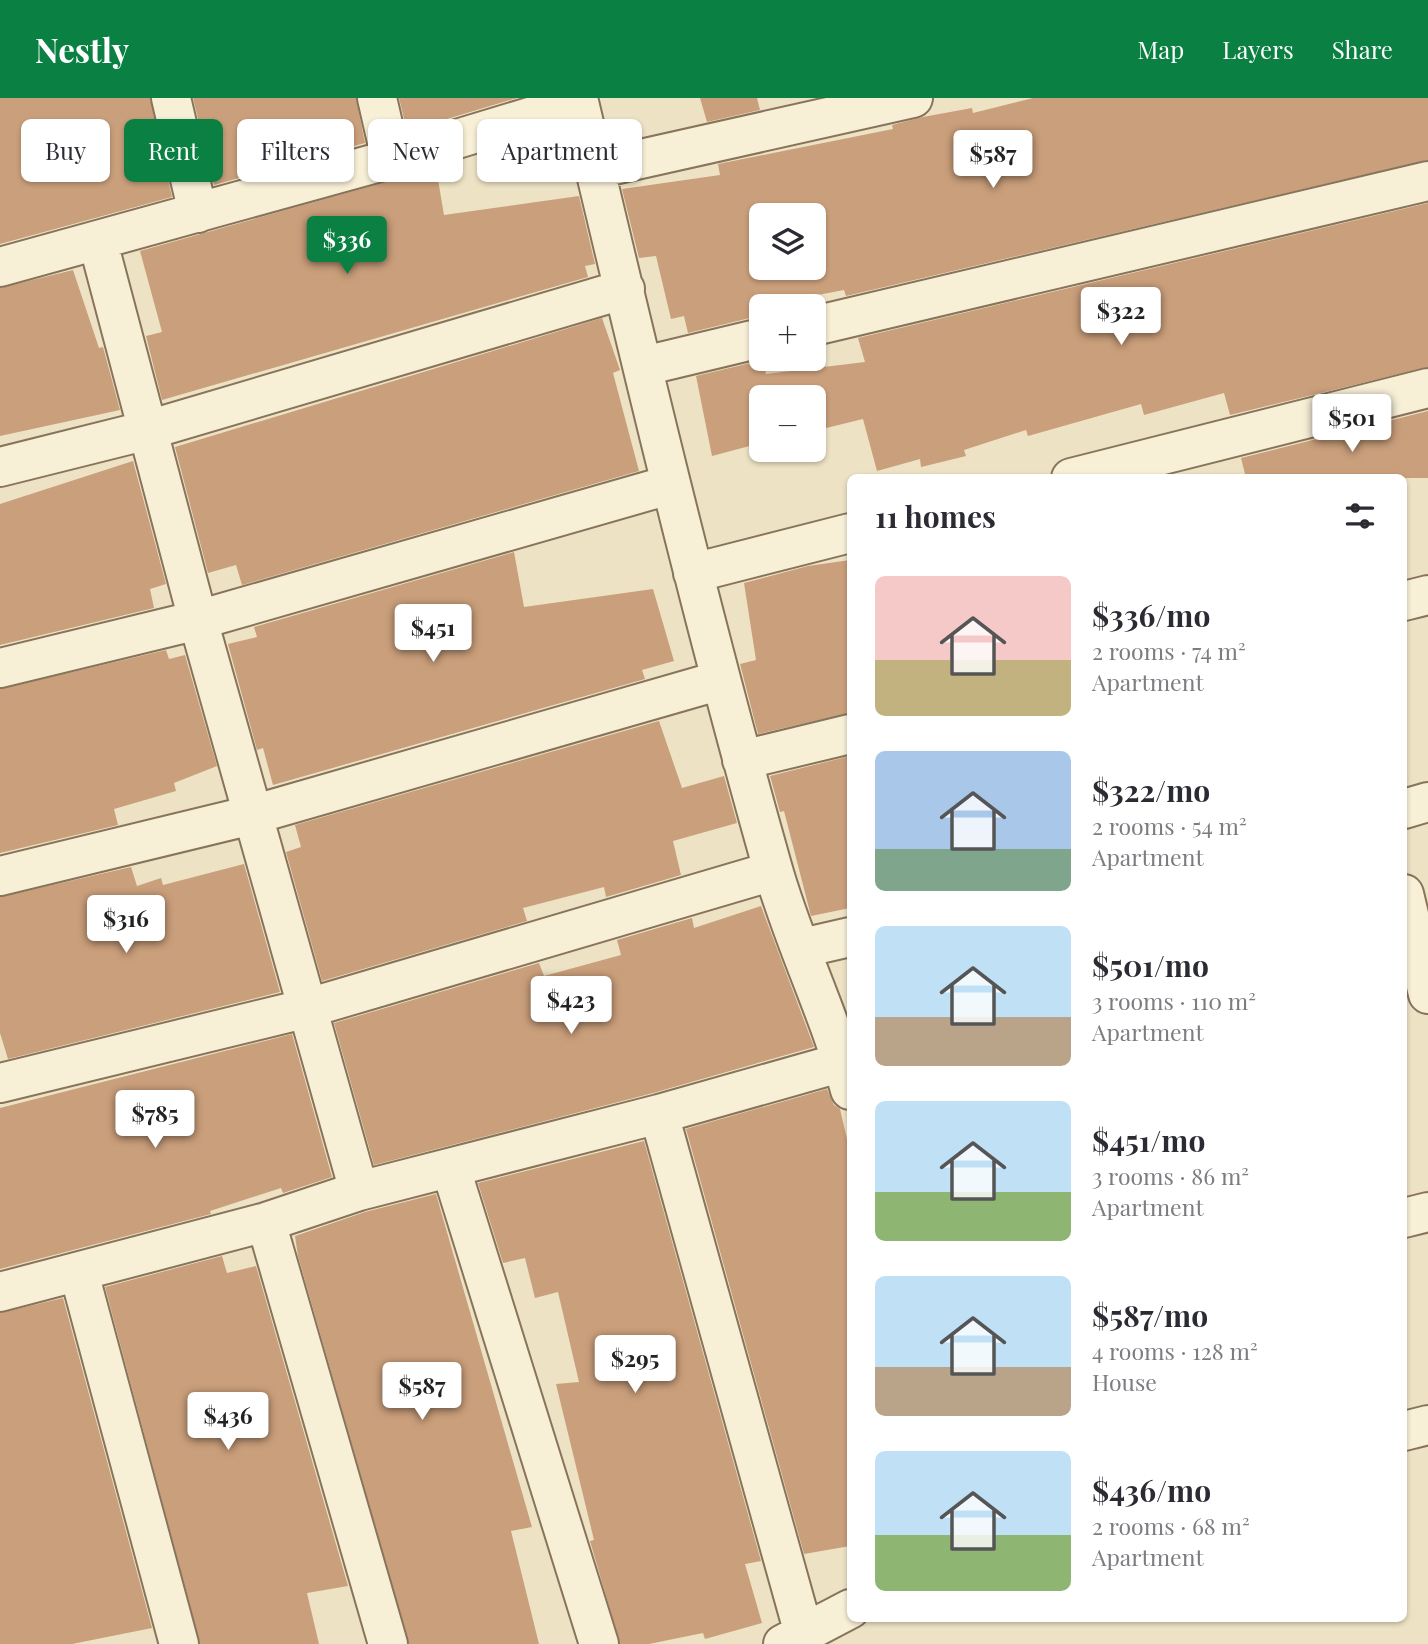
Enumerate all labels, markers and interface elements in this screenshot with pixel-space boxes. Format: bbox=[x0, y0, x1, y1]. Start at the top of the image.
text: Nestly bbox=[35, 27, 129, 71]
text: Map bbox=[1138, 33, 1184, 65]
text: Layers bbox=[1222, 33, 1294, 65]
text: Share bbox=[1332, 33, 1393, 65]
chip: Buy bbox=[21, 119, 110, 182]
chip: Rent bbox=[124, 119, 223, 182]
chip: Filters bbox=[237, 119, 354, 182]
chip: New bbox=[368, 119, 463, 182]
chip: Apartment bbox=[477, 119, 642, 182]
pin: $587 bbox=[952, 130, 1034, 190]
text: $587 bbox=[969, 137, 1017, 168]
map controls bbox=[749, 203, 826, 462]
button: layers bbox=[749, 203, 826, 280]
pin: $336 bbox=[306, 216, 388, 276]
text: $336 bbox=[323, 223, 371, 254]
pin: $322 bbox=[1080, 288, 1162, 347]
button: + bbox=[749, 294, 826, 371]
text: $322 bbox=[1097, 294, 1145, 325]
button: − bbox=[749, 385, 826, 462]
pin: $501 bbox=[1311, 394, 1393, 454]
text: $501 bbox=[1328, 401, 1376, 432]
text: 11 homes bbox=[875, 496, 996, 536]
icon: filters bbox=[1341, 497, 1379, 535]
text: $336/mo bbox=[1092, 595, 1210, 635]
pin: $451 bbox=[392, 604, 474, 664]
icon: home bbox=[931, 604, 1015, 688]
text: $451 bbox=[411, 611, 455, 642]
text: 2 rooms · 74 m² bbox=[1092, 635, 1246, 666]
text: Apartment bbox=[1092, 666, 1204, 697]
text: $322/mo bbox=[1092, 770, 1210, 810]
icon: home bbox=[931, 779, 1015, 863]
text: 2 rooms · 54 m² bbox=[1092, 810, 1247, 841]
text: Apartment bbox=[1092, 841, 1204, 872]
pin: $316 bbox=[85, 896, 167, 955]
text: $316 bbox=[103, 902, 149, 933]
text: $501/mo bbox=[1092, 945, 1209, 985]
icon: home bbox=[931, 954, 1015, 1038]
pin: $423 bbox=[530, 976, 612, 1036]
text: $423 bbox=[547, 983, 595, 1014]
text: 3 rooms · 110 m² bbox=[1092, 985, 1256, 1016]
text: Apartment bbox=[1092, 1016, 1204, 1047]
pin: $785 bbox=[114, 1090, 196, 1150]
text: $785 bbox=[131, 1097, 179, 1128]
text: $451/mo bbox=[1092, 1120, 1205, 1160]
icon: home bbox=[931, 1129, 1015, 1213]
text: 3 rooms · 86 m² bbox=[1092, 1160, 1249, 1191]
text: Apartment bbox=[1092, 1191, 1204, 1222]
text: $587/mo bbox=[1092, 1295, 1208, 1335]
icon: home bbox=[931, 1304, 1015, 1388]
text: 4 rooms · 128 m² bbox=[1092, 1335, 1258, 1366]
pin: $295 bbox=[594, 1336, 676, 1395]
text: $295 bbox=[611, 1342, 659, 1373]
pin: $587 bbox=[381, 1362, 463, 1422]
text: House bbox=[1092, 1366, 1157, 1397]
text: $587 bbox=[398, 1369, 446, 1400]
pin: $436 bbox=[187, 1392, 269, 1452]
text: $436 bbox=[203, 1399, 253, 1430]
text: $436/mo bbox=[1092, 1470, 1211, 1510]
icon: home bbox=[931, 1479, 1015, 1563]
text: 2 rooms · 68 m² bbox=[1092, 1510, 1250, 1541]
text: Apartment bbox=[1092, 1541, 1204, 1572]

